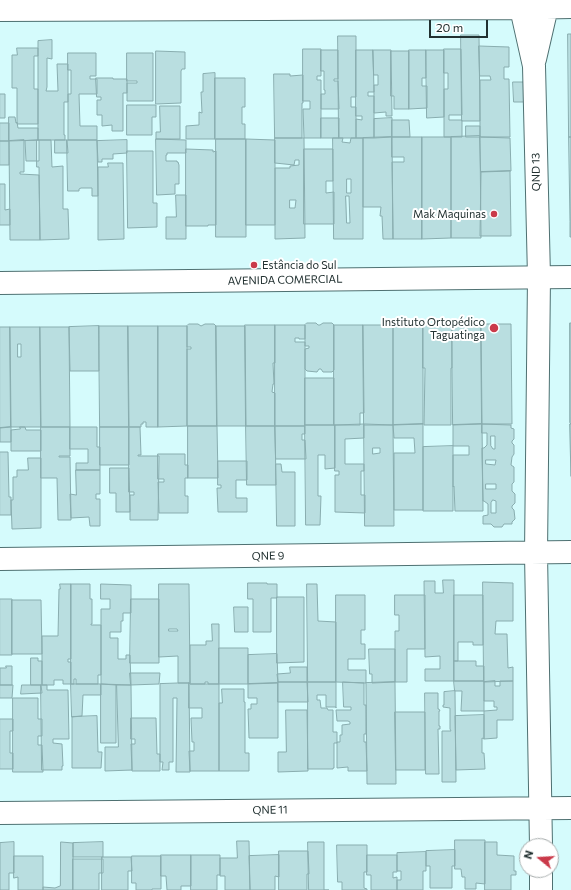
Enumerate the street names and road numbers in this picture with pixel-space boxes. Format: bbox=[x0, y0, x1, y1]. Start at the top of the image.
street label: QND 13 bbox=[529, 153, 543, 191]
street label: AVENIDA COMERCIAL bbox=[228, 272, 342, 288]
street label: QNE 9 bbox=[252, 549, 284, 563]
street label: QNE 11 bbox=[252, 803, 288, 817]

